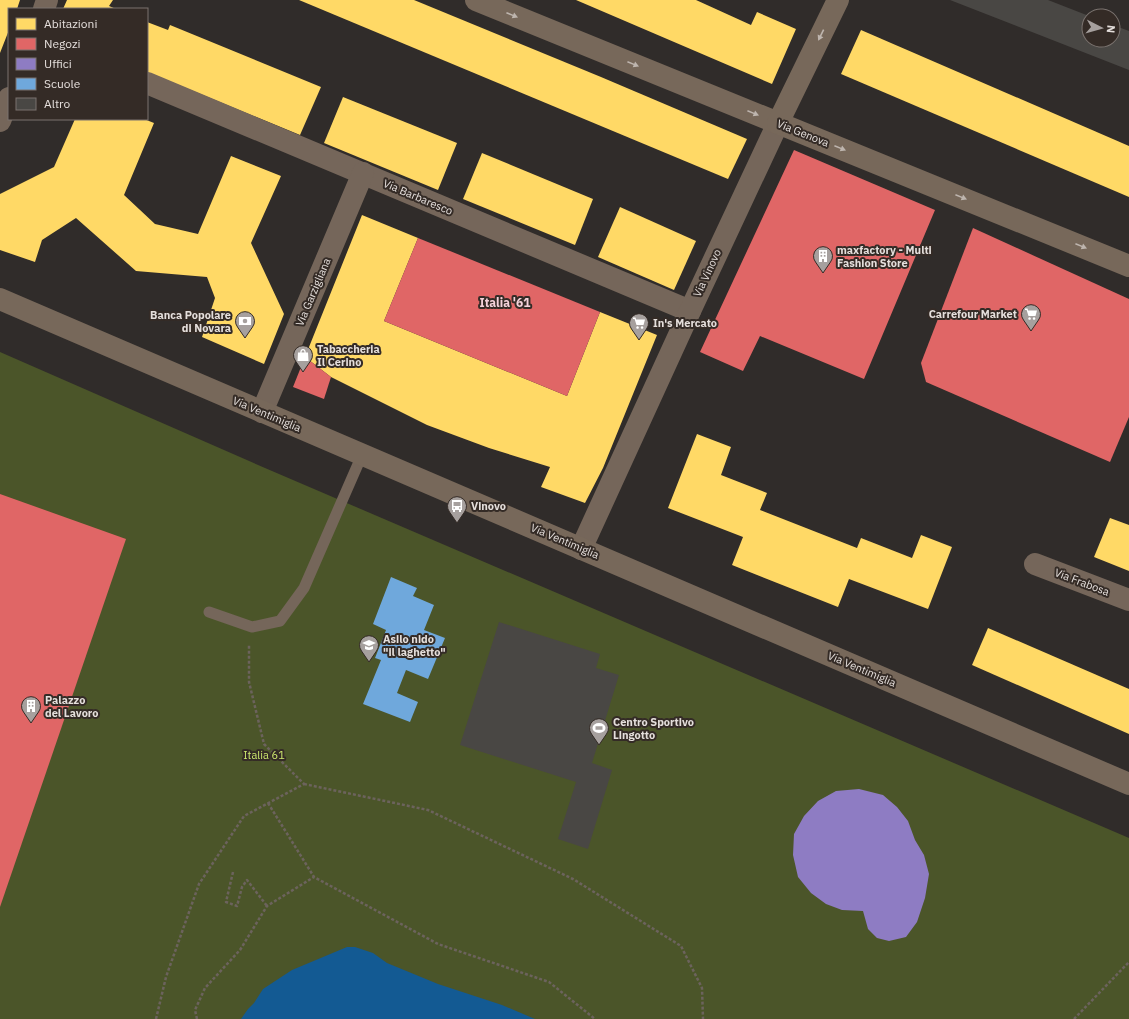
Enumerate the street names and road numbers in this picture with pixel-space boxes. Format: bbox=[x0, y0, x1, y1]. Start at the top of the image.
street label: Via Genova bbox=[775, 116, 831, 150]
street label: Via Barbaresco bbox=[381, 176, 455, 218]
street label: Via Vinovo bbox=[690, 247, 724, 299]
street label: Via Garzigliana bbox=[292, 256, 334, 328]
street label: Via Ventimiglia bbox=[231, 393, 303, 435]
street label: Via Ventimiglia bbox=[529, 520, 601, 562]
street label: Via Frabosa bbox=[1053, 565, 1111, 599]
street label: Via Ventimiglia bbox=[826, 648, 898, 690]

